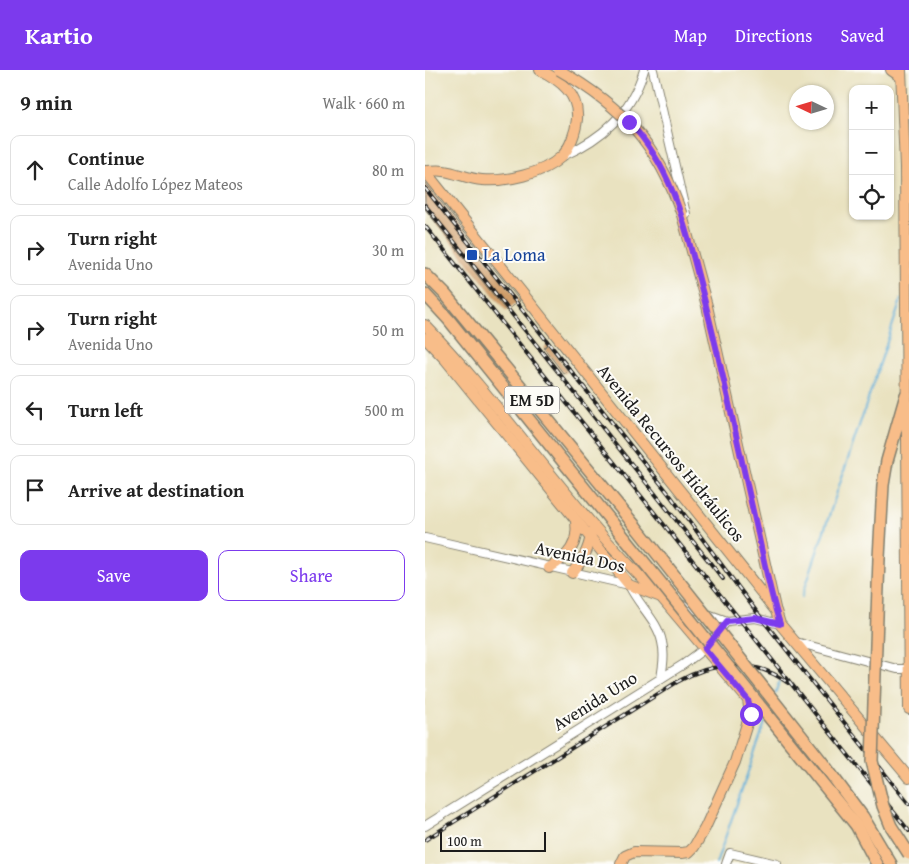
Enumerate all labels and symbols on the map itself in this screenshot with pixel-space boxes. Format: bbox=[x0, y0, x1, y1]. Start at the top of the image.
north arrow bbox=[789, 85, 834, 130]
route end bbox=[618, 111, 641, 134]
place label: La Loma bbox=[483, 241, 546, 268]
marker: La Loma bbox=[465, 248, 479, 262]
street label: Avenida Recursos Hidráulicos bbox=[591, 358, 752, 548]
road number: EM 5D bbox=[505, 386, 559, 414]
street label: Avenida Dos bbox=[533, 534, 628, 579]
street label: Avenida Uno bbox=[547, 664, 642, 737]
route start bbox=[740, 703, 763, 726]
scale bar bbox=[440, 829, 546, 852]

